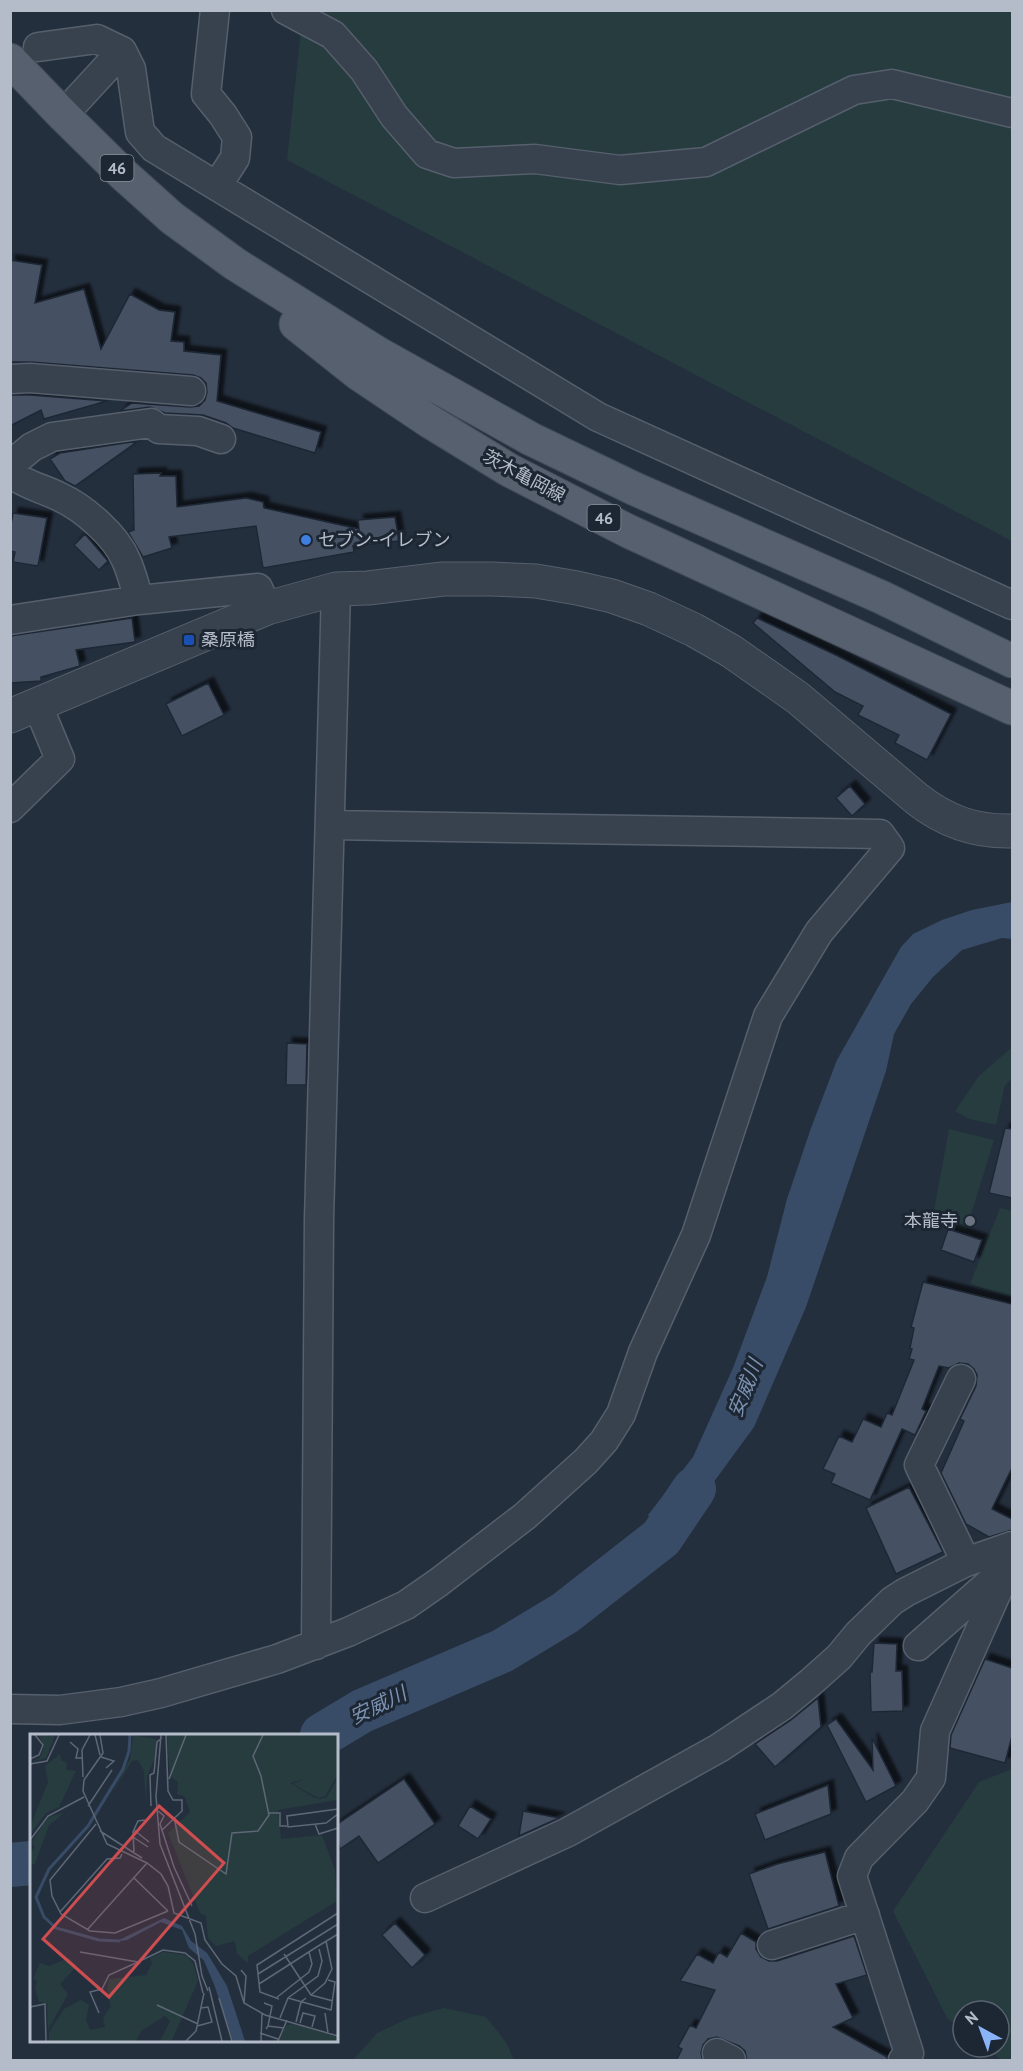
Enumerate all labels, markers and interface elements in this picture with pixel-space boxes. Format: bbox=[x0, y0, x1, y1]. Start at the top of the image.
road number: 46 bbox=[100, 155, 134, 181]
street label: 茨木亀岡線 bbox=[479, 444, 569, 507]
road number: 46 bbox=[588, 505, 620, 531]
place label: セブン-イレブン bbox=[318, 528, 450, 551]
marker: セブン-イレブン bbox=[299, 533, 313, 547]
place label: 桑原橋 bbox=[201, 628, 255, 651]
marker: 桑原橋 bbox=[182, 633, 196, 647]
place label: 本龍寺 bbox=[904, 1209, 958, 1232]
marker: 本龍寺 bbox=[963, 1214, 977, 1228]
water label: 安威川 bbox=[722, 1353, 769, 1421]
water label: 安威川 bbox=[345, 1679, 412, 1730]
inset map bbox=[30, 1734, 338, 2041]
north arrow bbox=[951, 1999, 1011, 2059]
text: N bbox=[961, 2007, 982, 2029]

